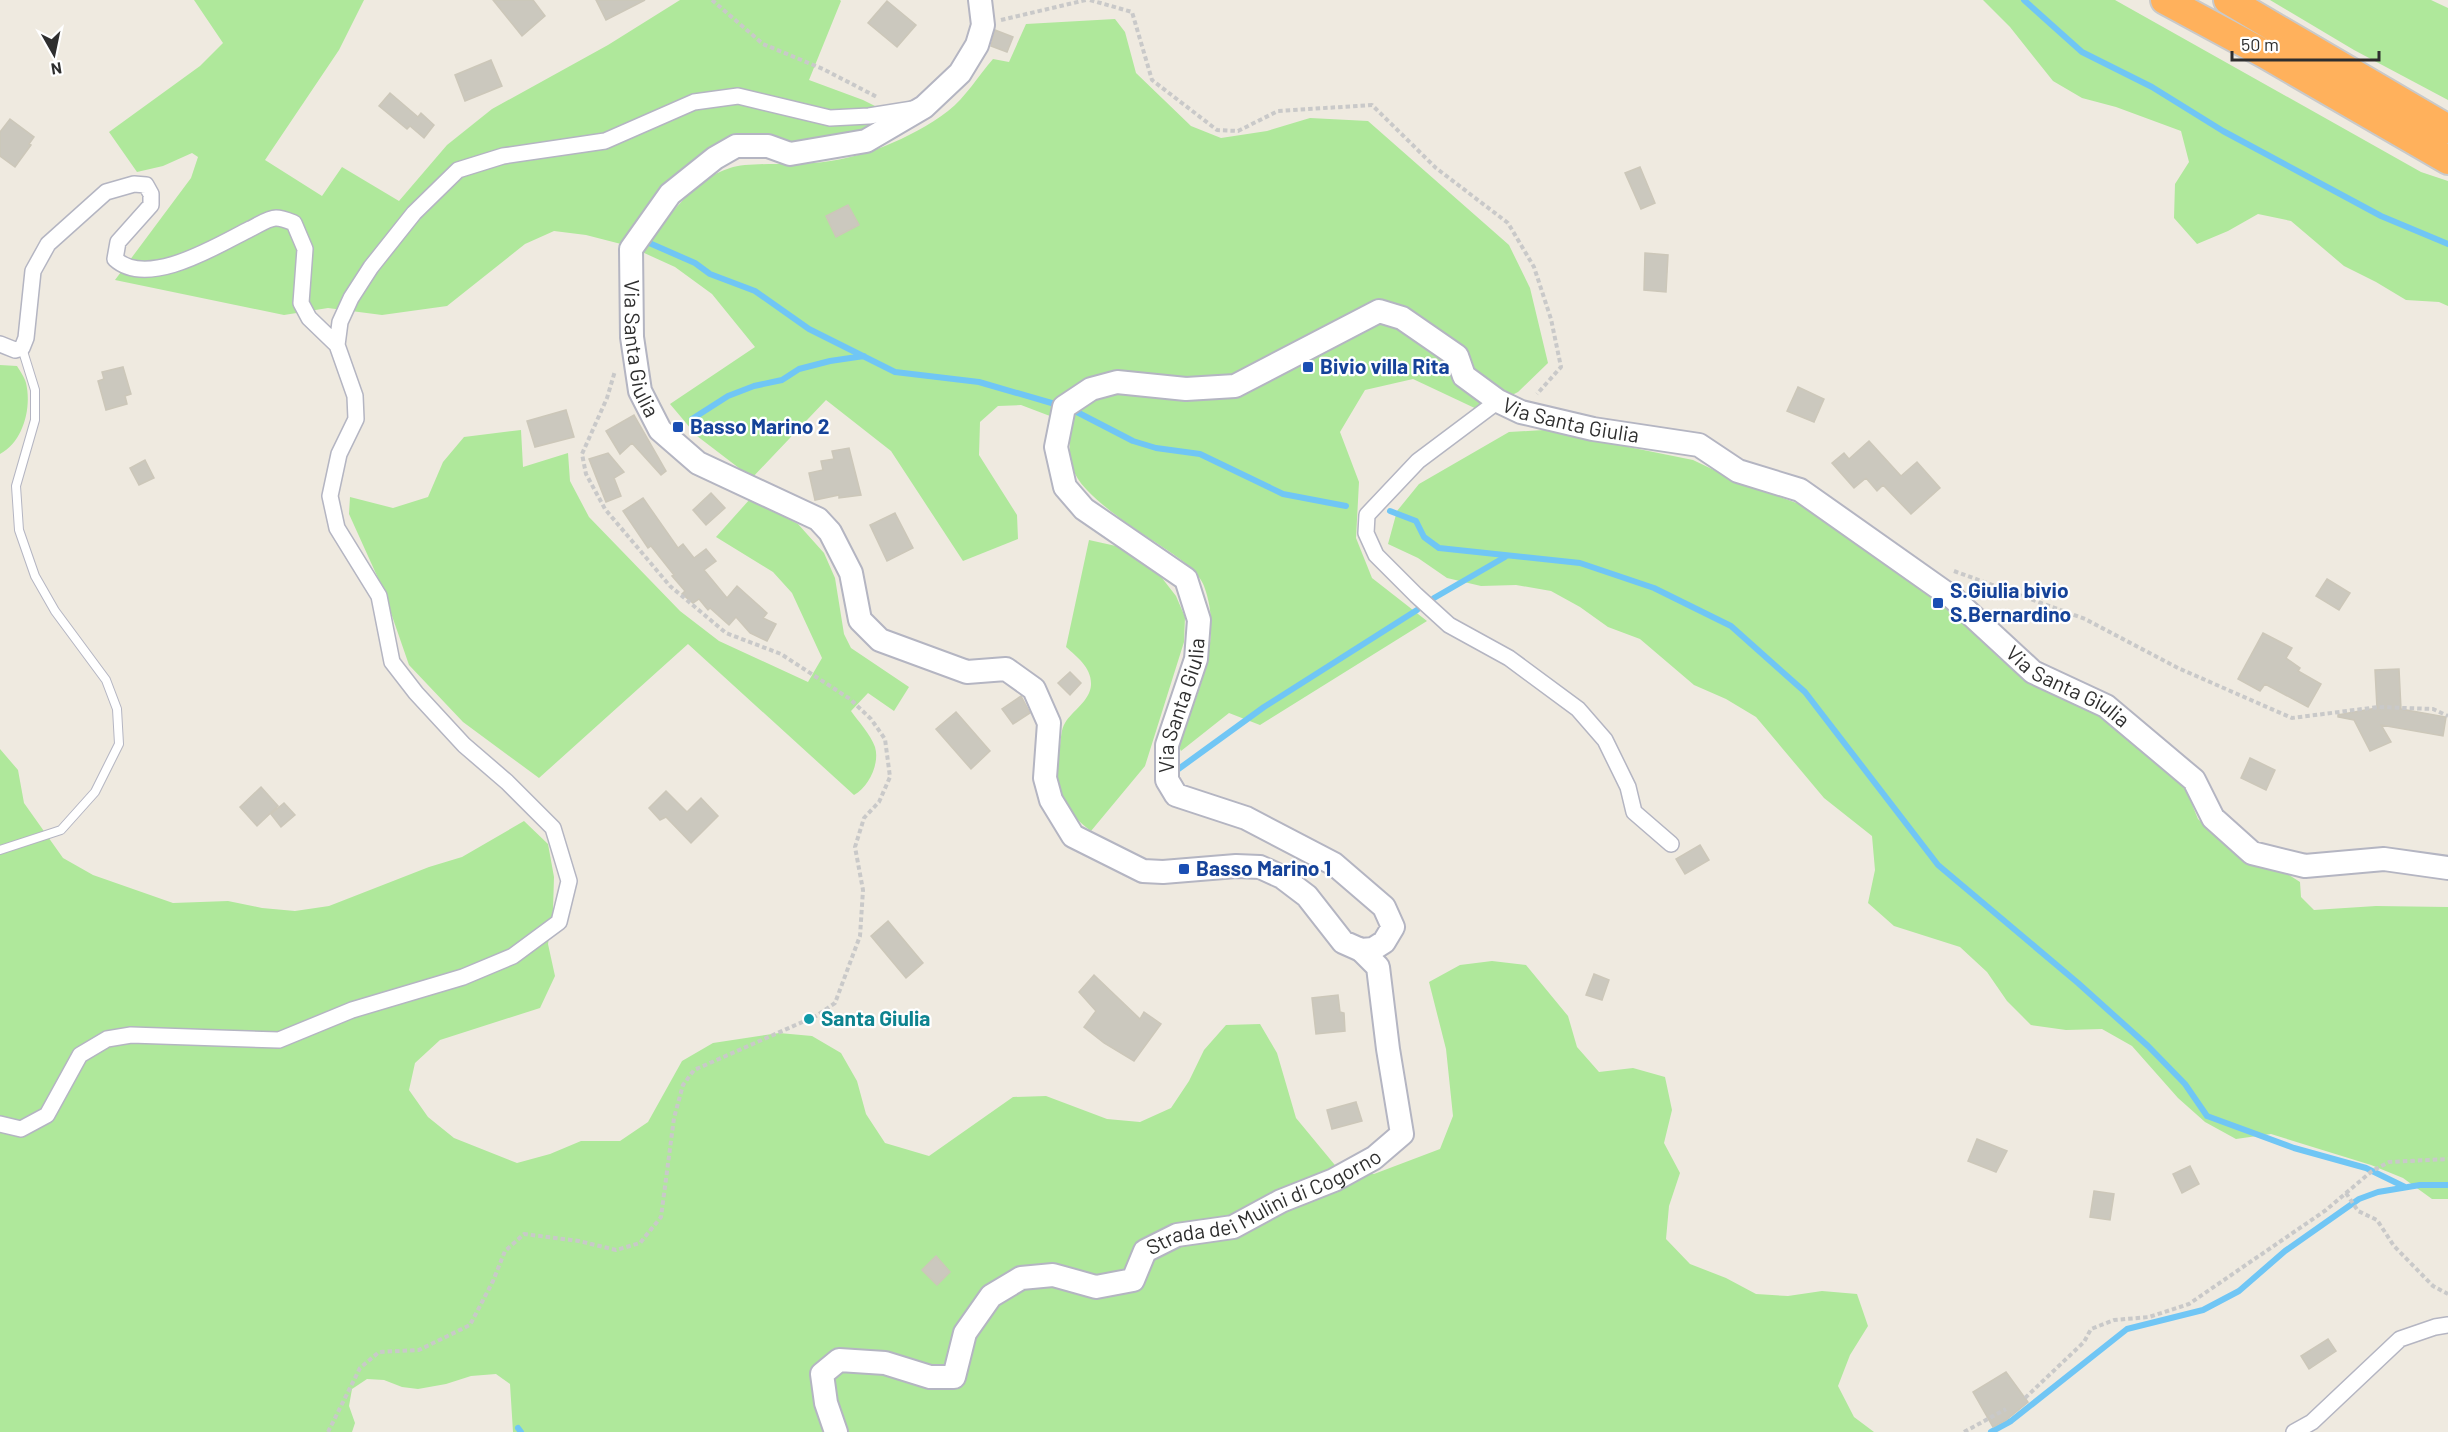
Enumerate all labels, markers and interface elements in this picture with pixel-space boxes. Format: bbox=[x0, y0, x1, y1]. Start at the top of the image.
north arrow bbox=[24, 24, 84, 84]
scale bar bbox=[2232, 24, 2379, 62]
text: 50 m bbox=[2241, 33, 2279, 55]
text: N bbox=[50, 59, 63, 80]
street label: Via Santa Giulia bbox=[620, 280, 665, 421]
place label: Bivio villa Rita bbox=[1320, 353, 1450, 378]
marker: Bivio villa Rita bbox=[1301, 360, 1315, 374]
street label: Via Santa Giulia bbox=[1499, 391, 1641, 447]
place label: Basso Marino 2 bbox=[690, 413, 829, 438]
marker: Basso Marino 2 bbox=[671, 420, 685, 434]
place label: S.Giulia bivio S.Bernardino bbox=[1950, 577, 2071, 626]
marker: S.Giulia bivio S.Bernardino bbox=[1931, 596, 1945, 610]
street label: Via Santa Giulia bbox=[1153, 637, 1209, 773]
street label: Via Santa Giulia bbox=[2002, 640, 2136, 732]
place label: Basso Marino 1 bbox=[1196, 855, 1331, 880]
marker: Basso Marino 1 bbox=[1177, 862, 1191, 876]
place label: Santa Giulia bbox=[821, 1005, 930, 1030]
marker: Santa Giulia bbox=[802, 1012, 816, 1026]
street label: Strada dei Mulini di Cogorno bbox=[1142, 1143, 1386, 1259]

